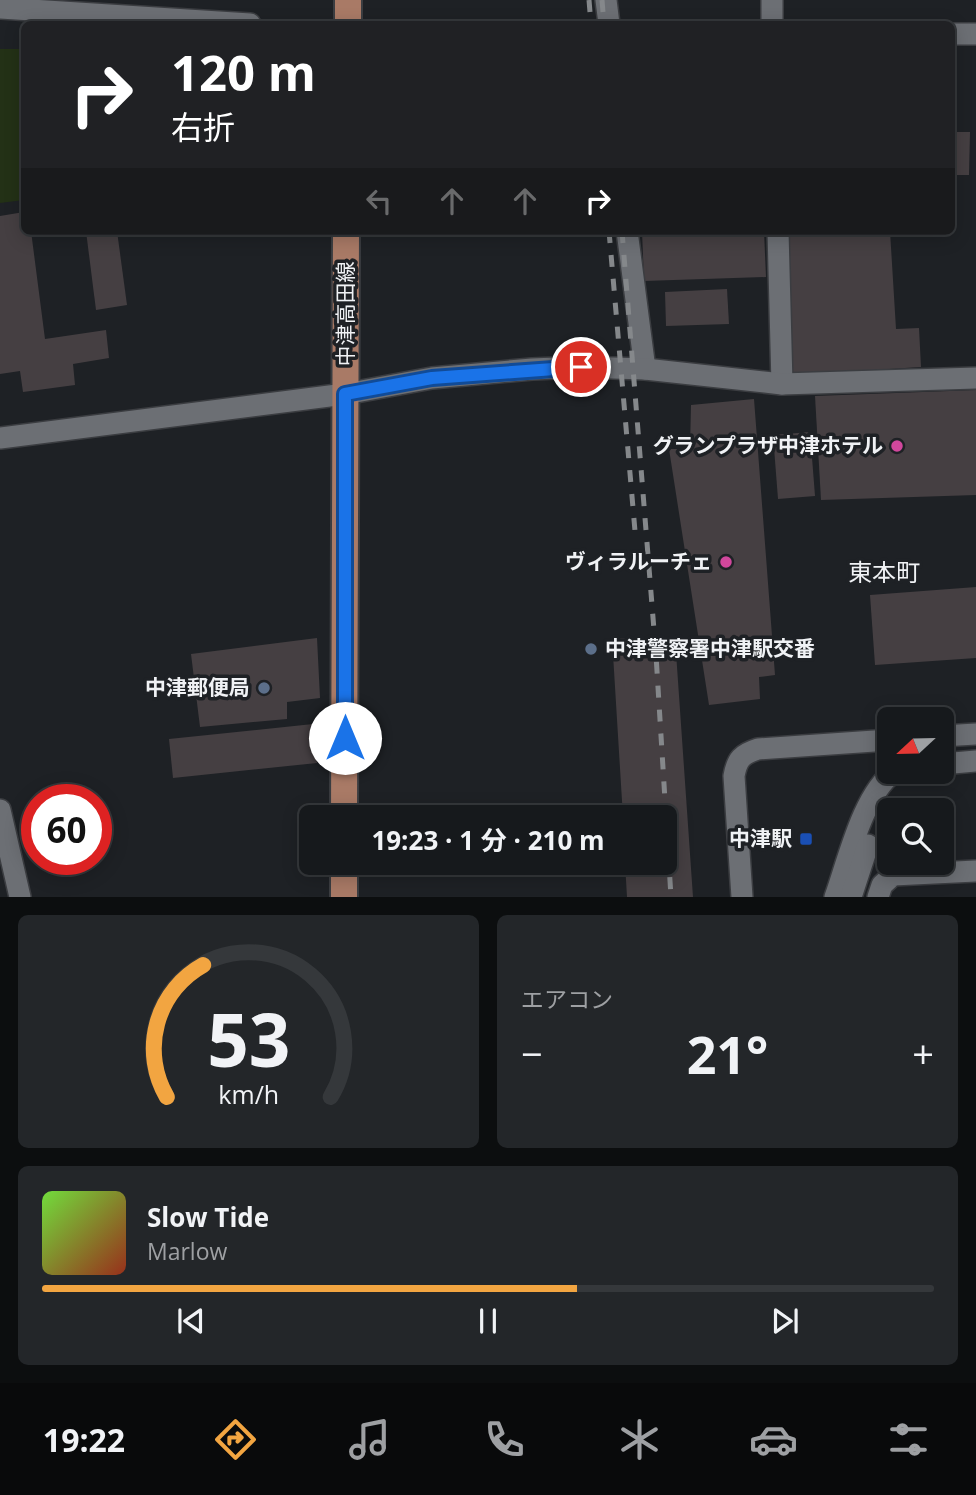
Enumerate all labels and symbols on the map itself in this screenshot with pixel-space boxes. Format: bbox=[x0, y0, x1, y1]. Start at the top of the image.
street label: 中津高田線 bbox=[331, 262, 359, 367]
pin bbox=[551, 337, 611, 397]
place label: グランプラザ中津ホテル bbox=[653, 431, 883, 459]
marker: グランプラザ中津ホテル bbox=[889, 438, 905, 454]
place label: ヴィラルーチェ bbox=[565, 547, 712, 575]
marker: ヴィラルーチェ bbox=[718, 554, 734, 570]
district label: 東本町 bbox=[848, 555, 920, 588]
place label: 中津警察署中津駅交番 bbox=[605, 634, 815, 662]
marker: 中津警察署中津駅交番 bbox=[583, 641, 599, 657]
place label: 中津郵便局 bbox=[145, 673, 250, 701]
marker: 中津郵便局 bbox=[256, 680, 272, 696]
position arrow bbox=[308, 701, 382, 775]
north arrow bbox=[877, 707, 954, 784]
speed limit sign: 60 bbox=[21, 784, 112, 875]
place label: 中津駅 bbox=[729, 824, 792, 852]
marker: 中津駅 bbox=[798, 831, 814, 847]

